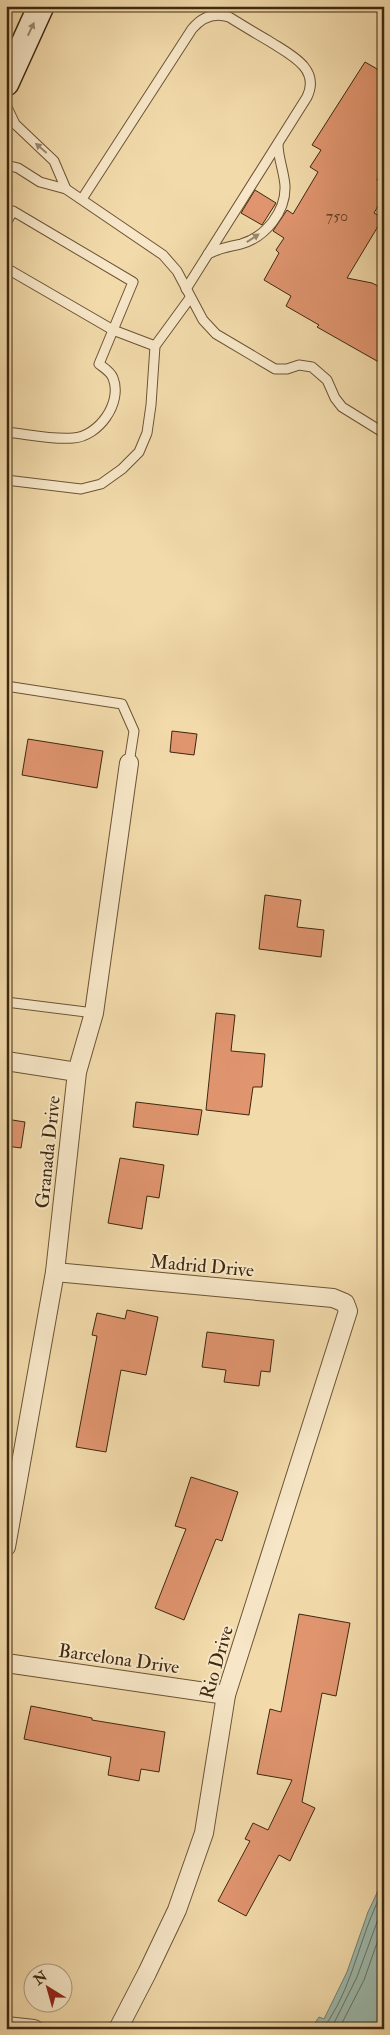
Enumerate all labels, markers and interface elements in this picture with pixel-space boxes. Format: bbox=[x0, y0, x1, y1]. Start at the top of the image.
one-way arrow bbox=[27, 21, 35, 36]
one-way arrow bbox=[35, 142, 48, 153]
house number: 750 bbox=[326, 206, 348, 226]
one-way arrow bbox=[246, 233, 259, 242]
street label: Granada Drive bbox=[30, 1095, 66, 1210]
street label: Madrid Drive bbox=[149, 1249, 255, 1283]
street label: Rio Drive bbox=[195, 1623, 239, 1702]
street label: Barcelona Drive bbox=[57, 1639, 181, 1679]
north arrow bbox=[22, 1962, 72, 2012]
text: N bbox=[30, 1967, 51, 1989]

